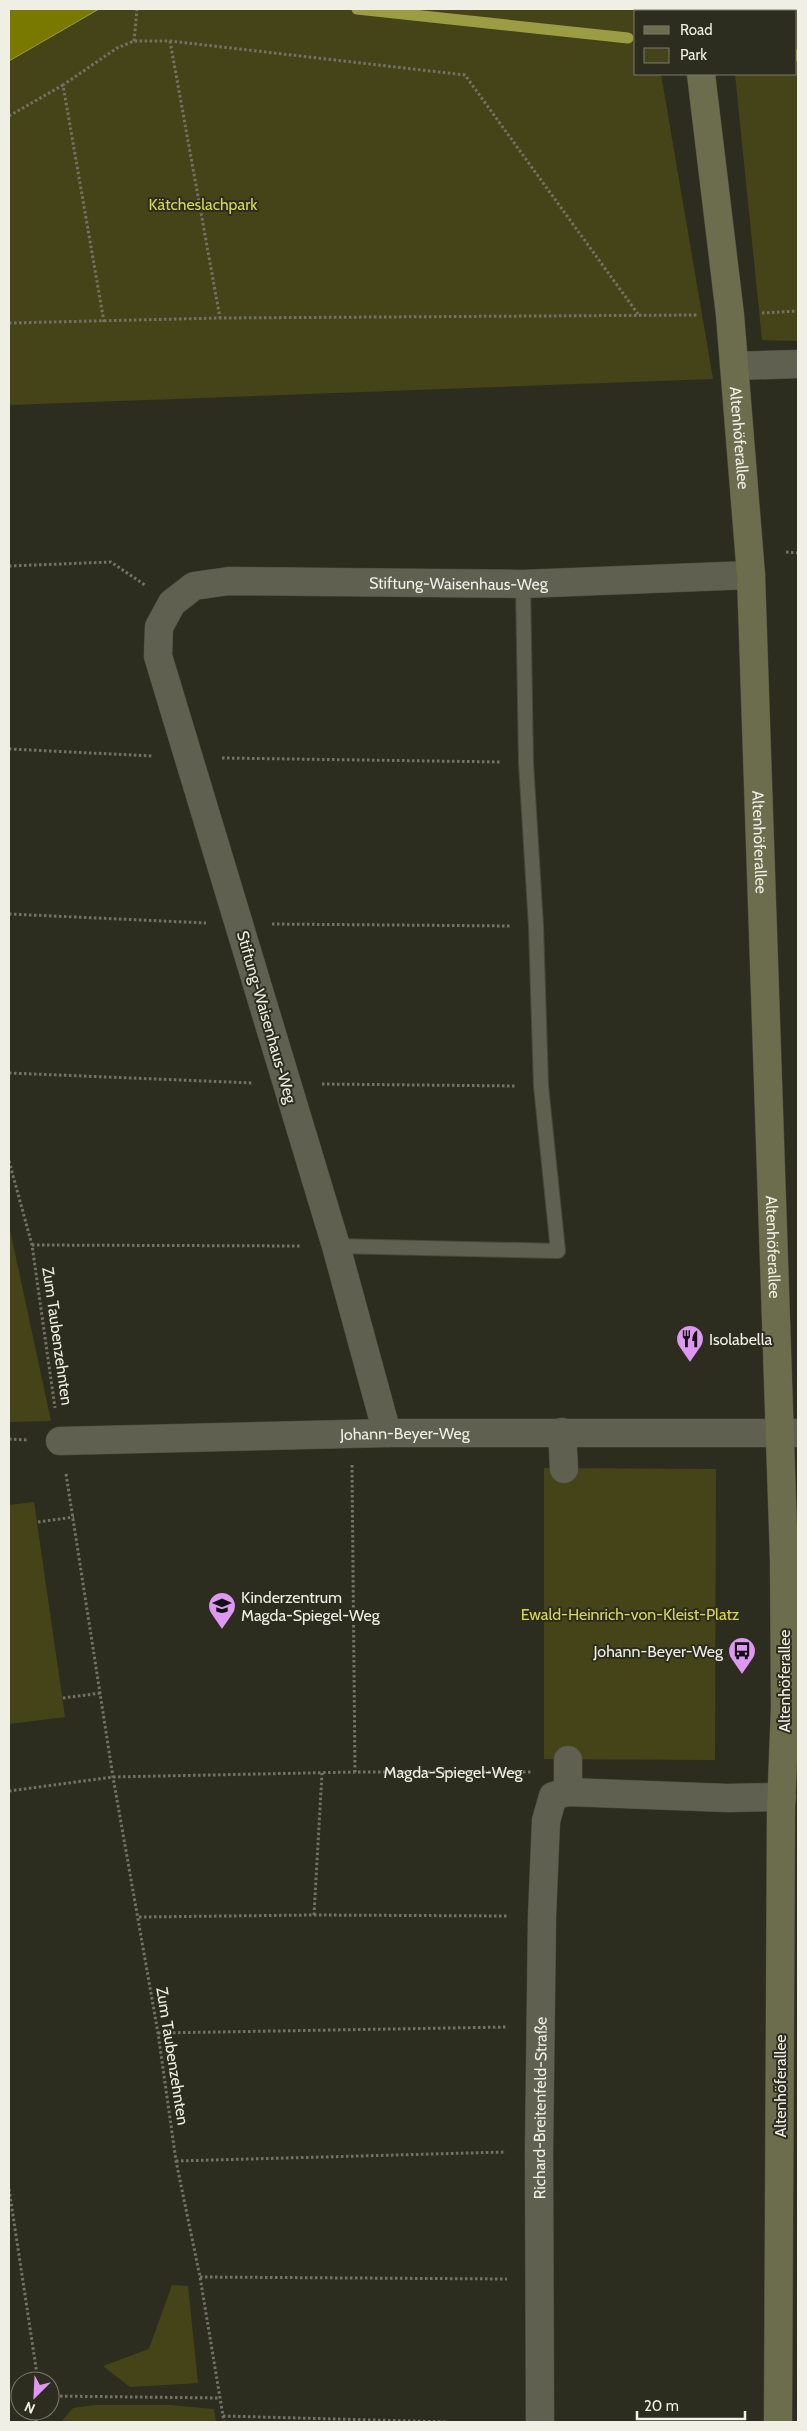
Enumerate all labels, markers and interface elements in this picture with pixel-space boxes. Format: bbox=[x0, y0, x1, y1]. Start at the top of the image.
legend bbox=[634, 10, 797, 75]
text: Road bbox=[680, 21, 713, 39]
text: Park bbox=[680, 46, 707, 64]
park label: Kätcheslachpark bbox=[149, 195, 258, 214]
street label: Altenhöferallee bbox=[726, 386, 753, 490]
street label: Stiftung-Waisenhaus-Weg bbox=[369, 573, 549, 594]
street label: Altenhöferallee bbox=[748, 790, 771, 894]
street label: Stiftung-Waisenhaus-Weg bbox=[233, 929, 301, 1107]
street label: Altenhöferallee bbox=[762, 1195, 784, 1299]
street label: Zum Taubenzehnten bbox=[38, 1266, 77, 1406]
restaurant icon: Isolabella bbox=[675, 1324, 705, 1363]
place label: Isolabella bbox=[709, 1330, 772, 1349]
street label: Johann-Beyer-Weg bbox=[339, 1424, 471, 1444]
place label: Kinderzentrum Magda-Spiegel-Weg bbox=[241, 1588, 381, 1625]
school or university icon: Kinderzentrum Magda-Spiegel-Weg bbox=[207, 1591, 237, 1630]
park label: Ewald-Heinrich-von-Kleist-Platz bbox=[521, 1605, 740, 1624]
street label: Altenhöferallee bbox=[775, 1629, 794, 1733]
bus stop icon: Johann-Beyer-Weg bbox=[727, 1636, 757, 1675]
place label: Johann-Beyer-Weg bbox=[593, 1642, 724, 1661]
street label: Magda-Spiegel-Weg bbox=[384, 1763, 523, 1782]
street label: Zum Taubenzehnten bbox=[152, 1986, 193, 2126]
street label: Richard-Breitenfeld-Straße bbox=[530, 2017, 551, 2199]
street label: Altenhöferallee bbox=[771, 2034, 790, 2138]
north arrow bbox=[10, 2371, 60, 2421]
scale bar bbox=[637, 2388, 744, 2420]
text: 20 m bbox=[644, 2397, 679, 2415]
text: N bbox=[22, 2398, 38, 2418]

